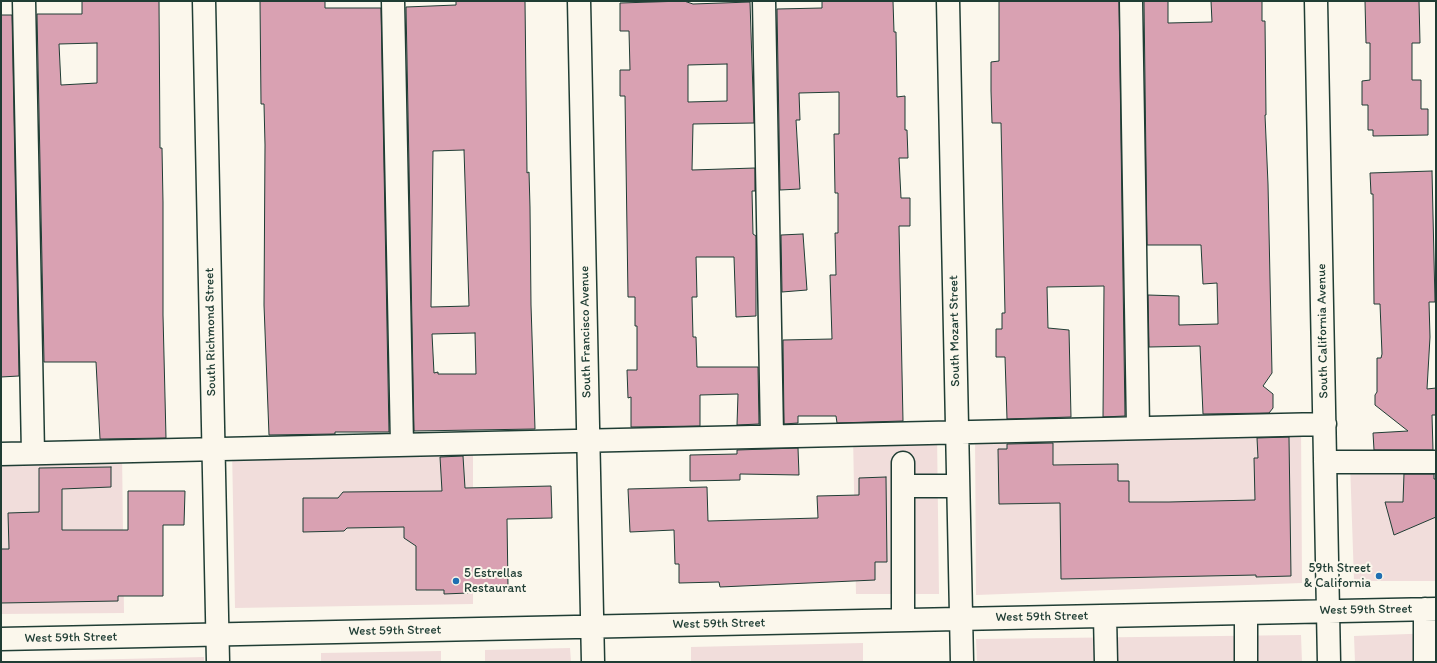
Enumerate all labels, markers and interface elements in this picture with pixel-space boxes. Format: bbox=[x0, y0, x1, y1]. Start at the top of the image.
street label: South California Avenue bbox=[1314, 263, 1332, 399]
street label: South Francisco Avenue bbox=[577, 266, 595, 398]
street label: South Richmond Street bbox=[202, 268, 220, 396]
street label: South Mozart Street bbox=[946, 275, 964, 387]
place label: 59th Street & California bbox=[1304, 561, 1371, 592]
place label: 5 Estrellas Restaurant bbox=[464, 566, 526, 597]
marker: 59th Street & California bbox=[1374, 571, 1384, 581]
marker: 5 Estrellas Restaurant bbox=[451, 576, 461, 586]
street label: West 59th Street bbox=[1319, 601, 1413, 619]
street label: West 59th Street bbox=[995, 608, 1089, 626]
street label: West 59th Street bbox=[672, 615, 766, 633]
street label: West 59th Street bbox=[348, 622, 442, 640]
street label: West 59th Street bbox=[24, 629, 118, 647]

